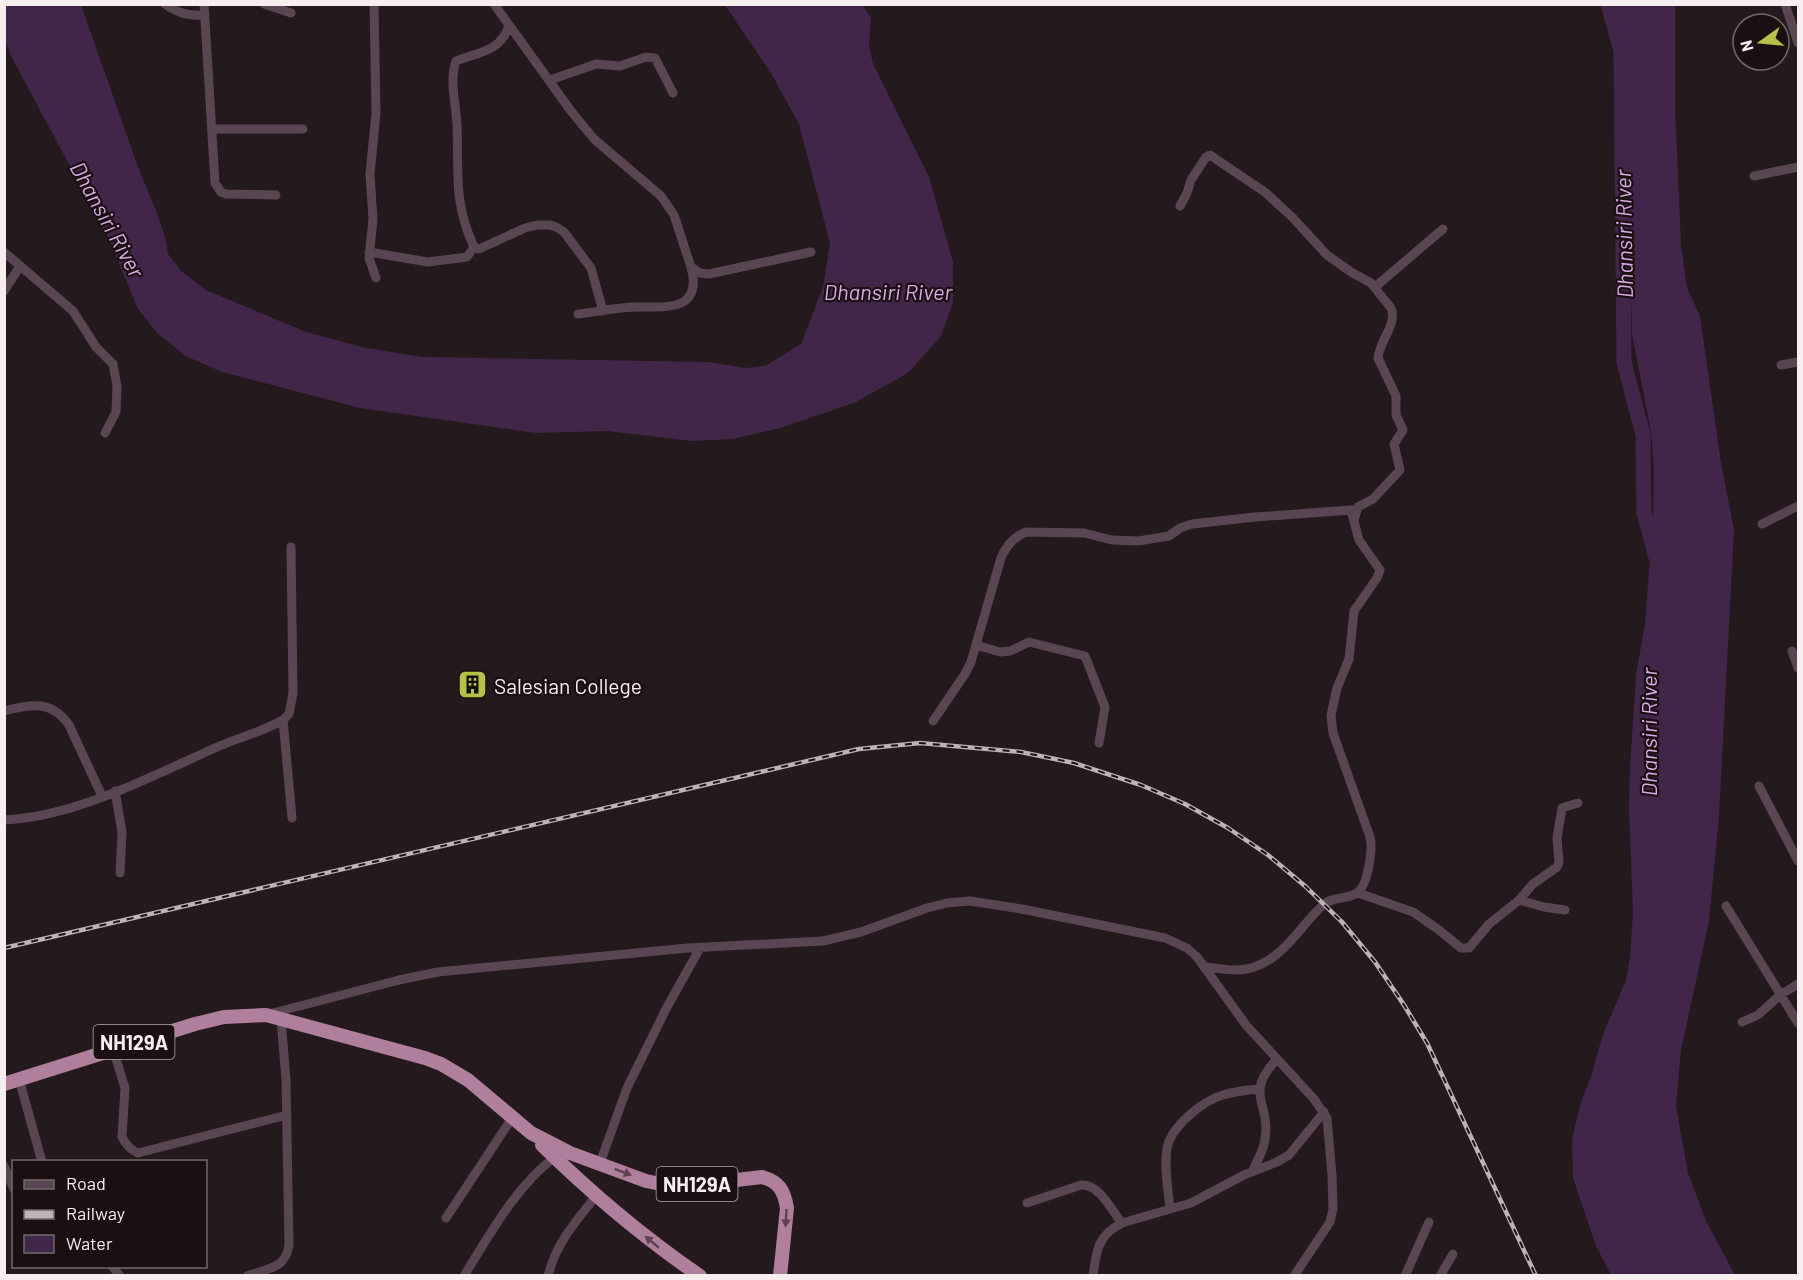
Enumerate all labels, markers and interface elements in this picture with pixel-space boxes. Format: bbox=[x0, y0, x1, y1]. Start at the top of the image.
north arrow bbox=[1731, 12, 1791, 72]
text: N bbox=[1735, 38, 1757, 54]
water label: Dhansiri River bbox=[65, 157, 151, 283]
water label: Dhansiri River bbox=[1609, 168, 1637, 298]
water label: Dhansiri River bbox=[824, 278, 953, 304]
water label: Dhansiri River bbox=[1635, 667, 1661, 796]
building icon: Salesian College bbox=[457, 669, 489, 701]
place label: Salesian College bbox=[494, 673, 642, 698]
road number: NH129A bbox=[94, 1025, 174, 1059]
legend bbox=[12, 1160, 207, 1268]
road number: NH129A bbox=[656, 1167, 738, 1201]
one-way arrow bbox=[614, 1168, 632, 1177]
text: Road bbox=[66, 1172, 106, 1194]
text: Railway bbox=[66, 1202, 125, 1224]
one-way arrow bbox=[781, 1208, 791, 1227]
text: Water bbox=[66, 1232, 113, 1254]
one-way arrow bbox=[644, 1235, 660, 1248]

